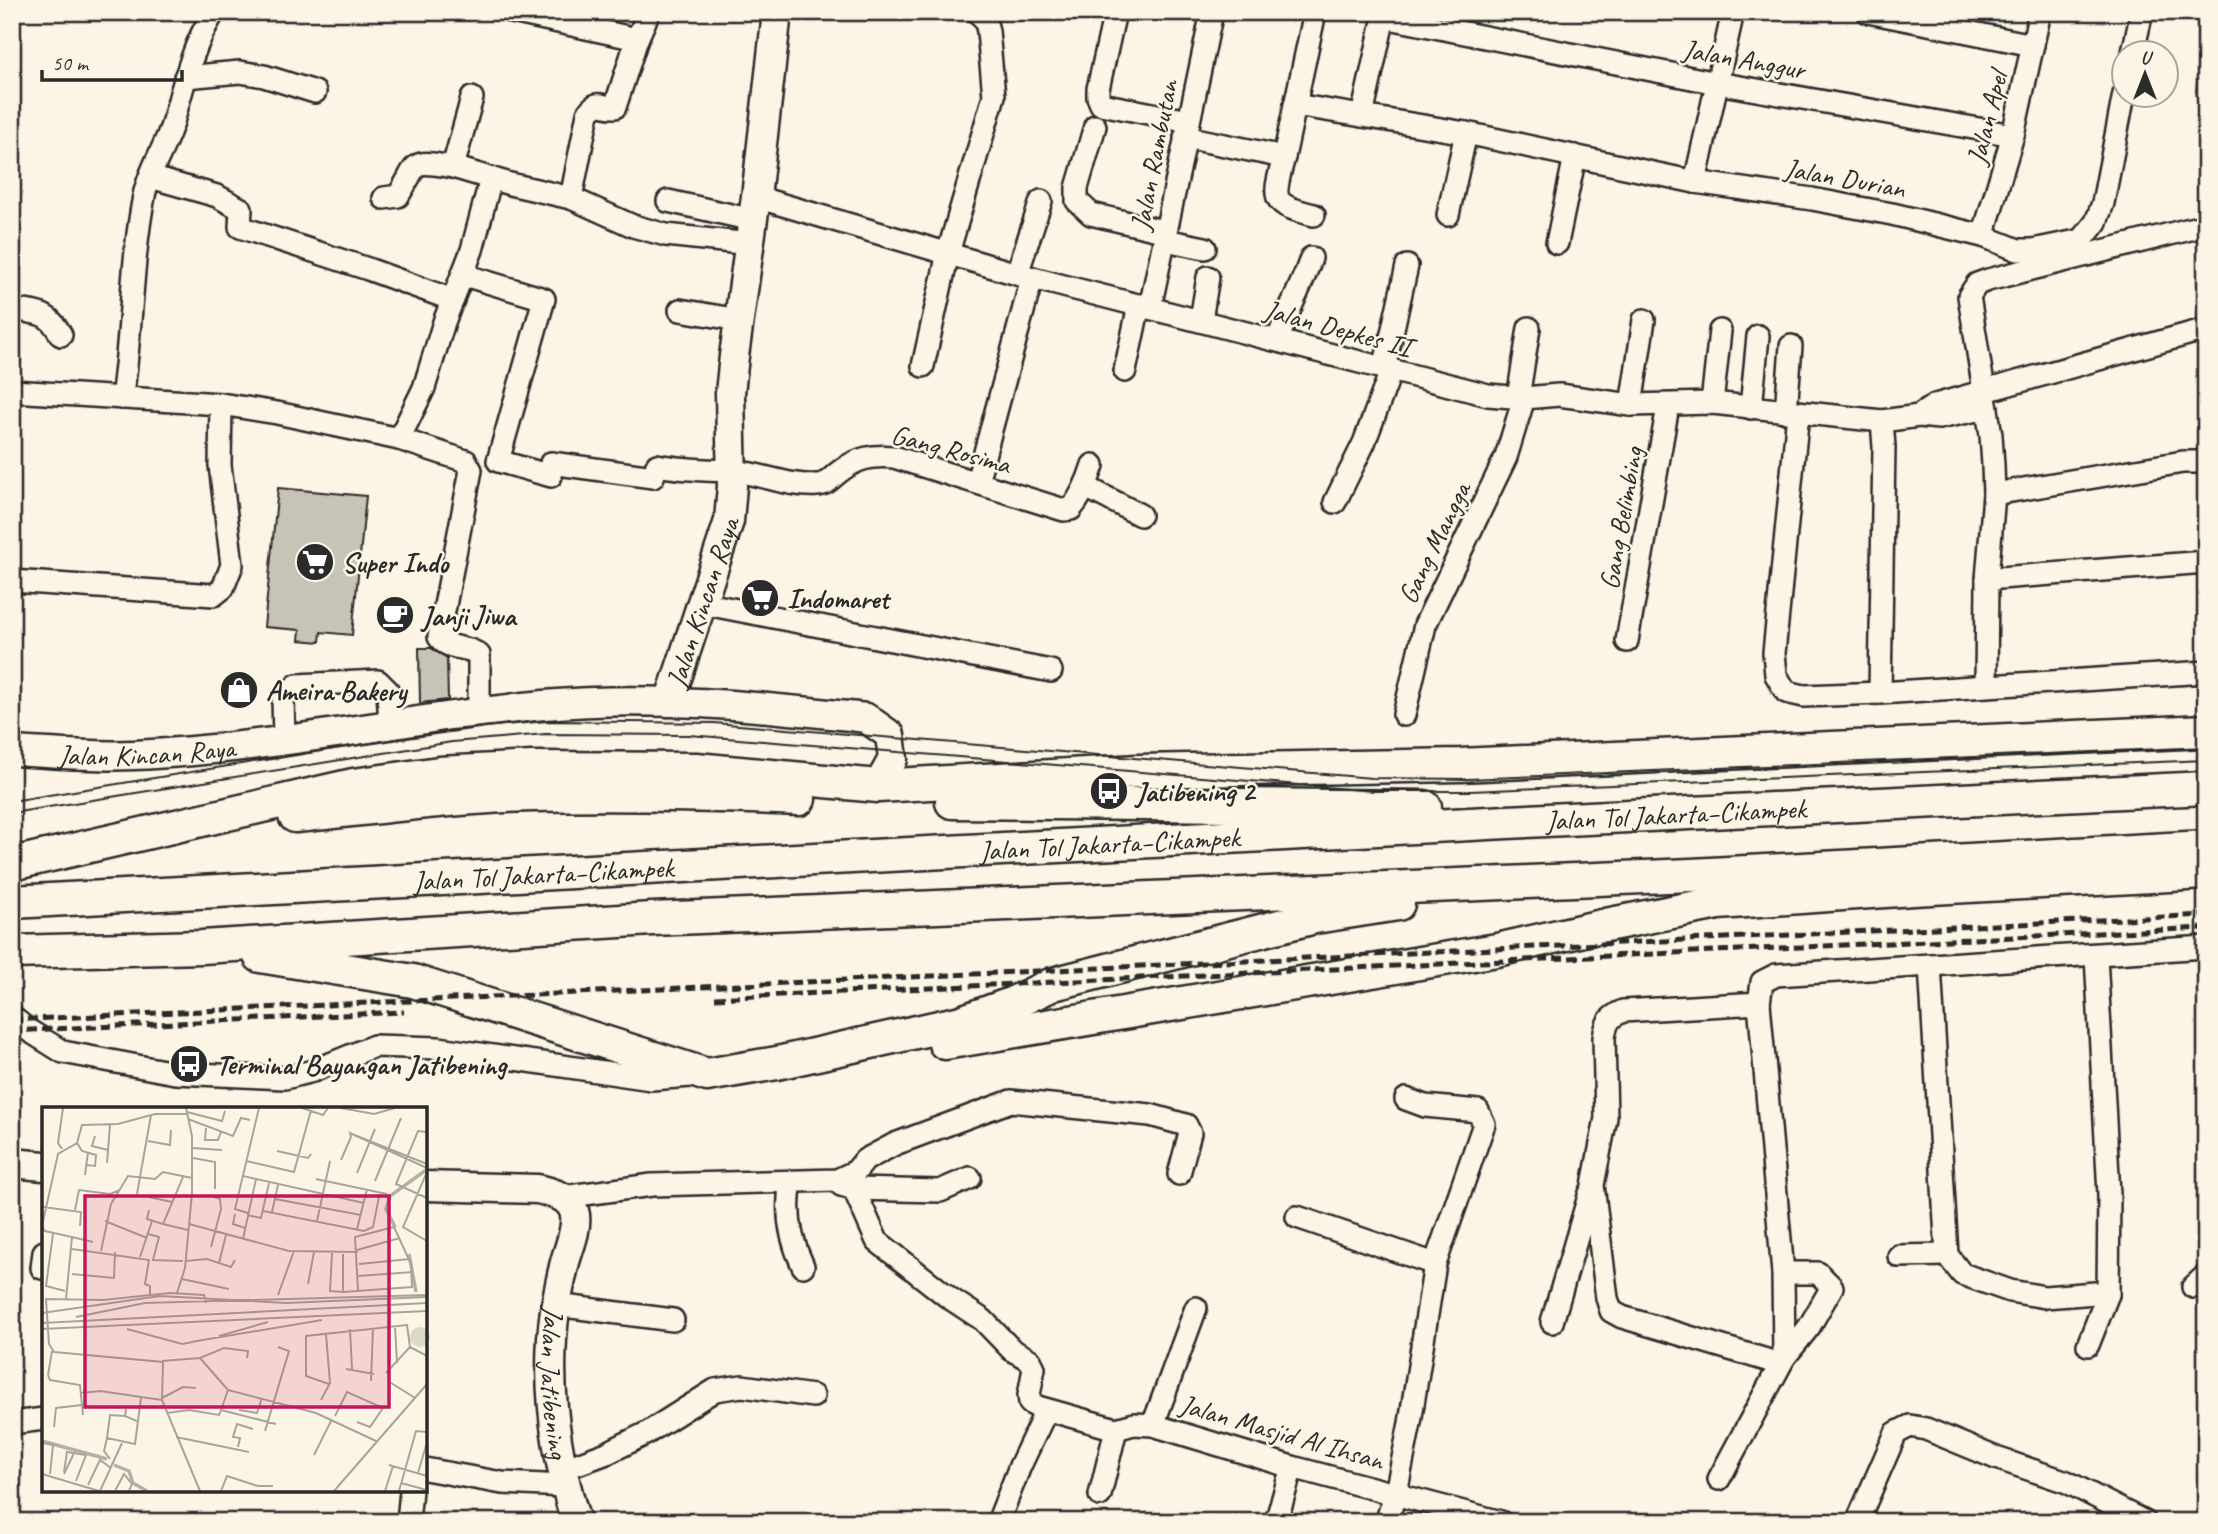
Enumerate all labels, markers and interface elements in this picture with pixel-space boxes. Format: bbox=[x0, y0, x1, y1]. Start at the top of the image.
street label: Jalan Anggur bbox=[1679, 31, 1809, 87]
scale bar bbox=[42, 38, 182, 82]
north arrow bbox=[2110, 38, 2180, 108]
text: U bbox=[2140, 46, 2153, 70]
text: 50 m bbox=[52, 50, 90, 76]
street label: Jalan Apel bbox=[1958, 63, 2017, 170]
street label: Jalan Rambutan bbox=[1122, 76, 1186, 235]
street label: Jalan Durian bbox=[1780, 150, 1909, 206]
street label: Jalan Depkes II bbox=[1259, 291, 1421, 366]
street label: Gang Rosima bbox=[888, 416, 1016, 482]
street label: Gang Belimbing bbox=[1591, 443, 1651, 592]
street label: Gang Mangga bbox=[1390, 474, 1479, 609]
street label: Jalan Kincan Raya bbox=[657, 511, 747, 693]
supermarket icon: Super Indo bbox=[294, 541, 336, 583]
place label: Super Indo bbox=[342, 545, 450, 580]
supermarket icon: Indomaret bbox=[739, 577, 781, 619]
place label: Indomaret bbox=[787, 581, 892, 616]
cafe icon: Janji Jiwa bbox=[374, 594, 416, 636]
place label: Janji Jiwa bbox=[420, 598, 518, 633]
shop icon: Ameira Bakery bbox=[218, 669, 260, 711]
place label: Ameira Bakery bbox=[266, 673, 409, 709]
street label: Jalan Kincan Raya bbox=[56, 729, 239, 773]
bus stop icon: Jatibening 2 bbox=[1088, 770, 1130, 812]
place label: Jatibening 2 bbox=[1134, 774, 1257, 809]
street label: Jalan Tol Jakarta–Cikampek bbox=[1543, 790, 1809, 838]
street label: Jalan Tol Jakarta–Cikampek bbox=[977, 819, 1243, 868]
street label: Jalan Tol Jakarta–Cikampek bbox=[410, 849, 677, 898]
bus stop icon: Terminal Bayangan Jatibening bbox=[168, 1043, 210, 1085]
place label: Terminal Bayangan Jatibening bbox=[216, 1047, 508, 1083]
inset map bbox=[42, 1107, 427, 1492]
street label: Jalan Jatibening bbox=[534, 1303, 578, 1463]
street label: Jalan Masjid Al Ihsan bbox=[1174, 1386, 1389, 1478]

